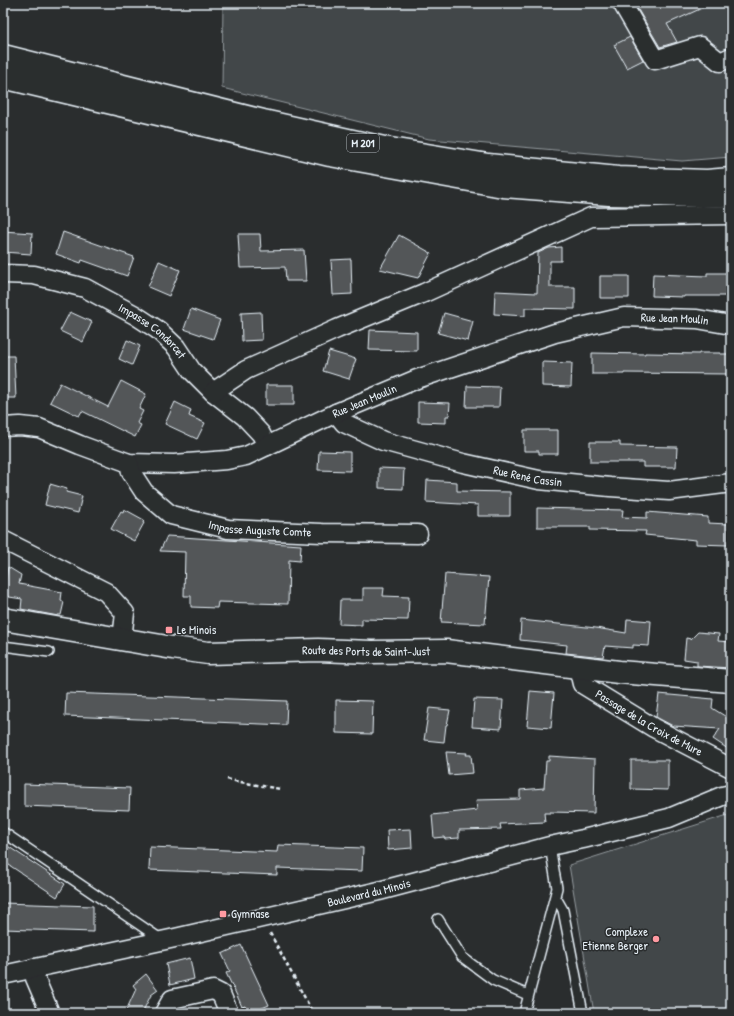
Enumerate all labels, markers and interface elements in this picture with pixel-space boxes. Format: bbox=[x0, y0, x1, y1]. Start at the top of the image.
road number: M 201 bbox=[347, 134, 379, 152]
street label: Impasse Condorcet bbox=[116, 299, 191, 362]
street label: Rue Jean Moulin bbox=[641, 308, 710, 329]
street label: Rue Jean Moulin bbox=[329, 380, 399, 422]
street label: Rue René Cassin bbox=[492, 461, 563, 490]
street label: Impasse Auguste Comte bbox=[207, 516, 312, 541]
place label: Le Minois bbox=[177, 621, 217, 638]
marker: Le Minois bbox=[164, 625, 174, 635]
street label: Route des Ports de Saint-Just bbox=[302, 641, 431, 660]
street label: Passage de la Croix de Mure bbox=[592, 685, 706, 760]
street label: Boulevard du Minois bbox=[326, 874, 413, 911]
place label: Gymnase bbox=[231, 905, 270, 922]
marker: Gymnase bbox=[218, 909, 228, 919]
place label: Complexe Etienne Berger bbox=[583, 923, 648, 954]
marker: Complexe Etienne Berger bbox=[651, 934, 661, 944]

